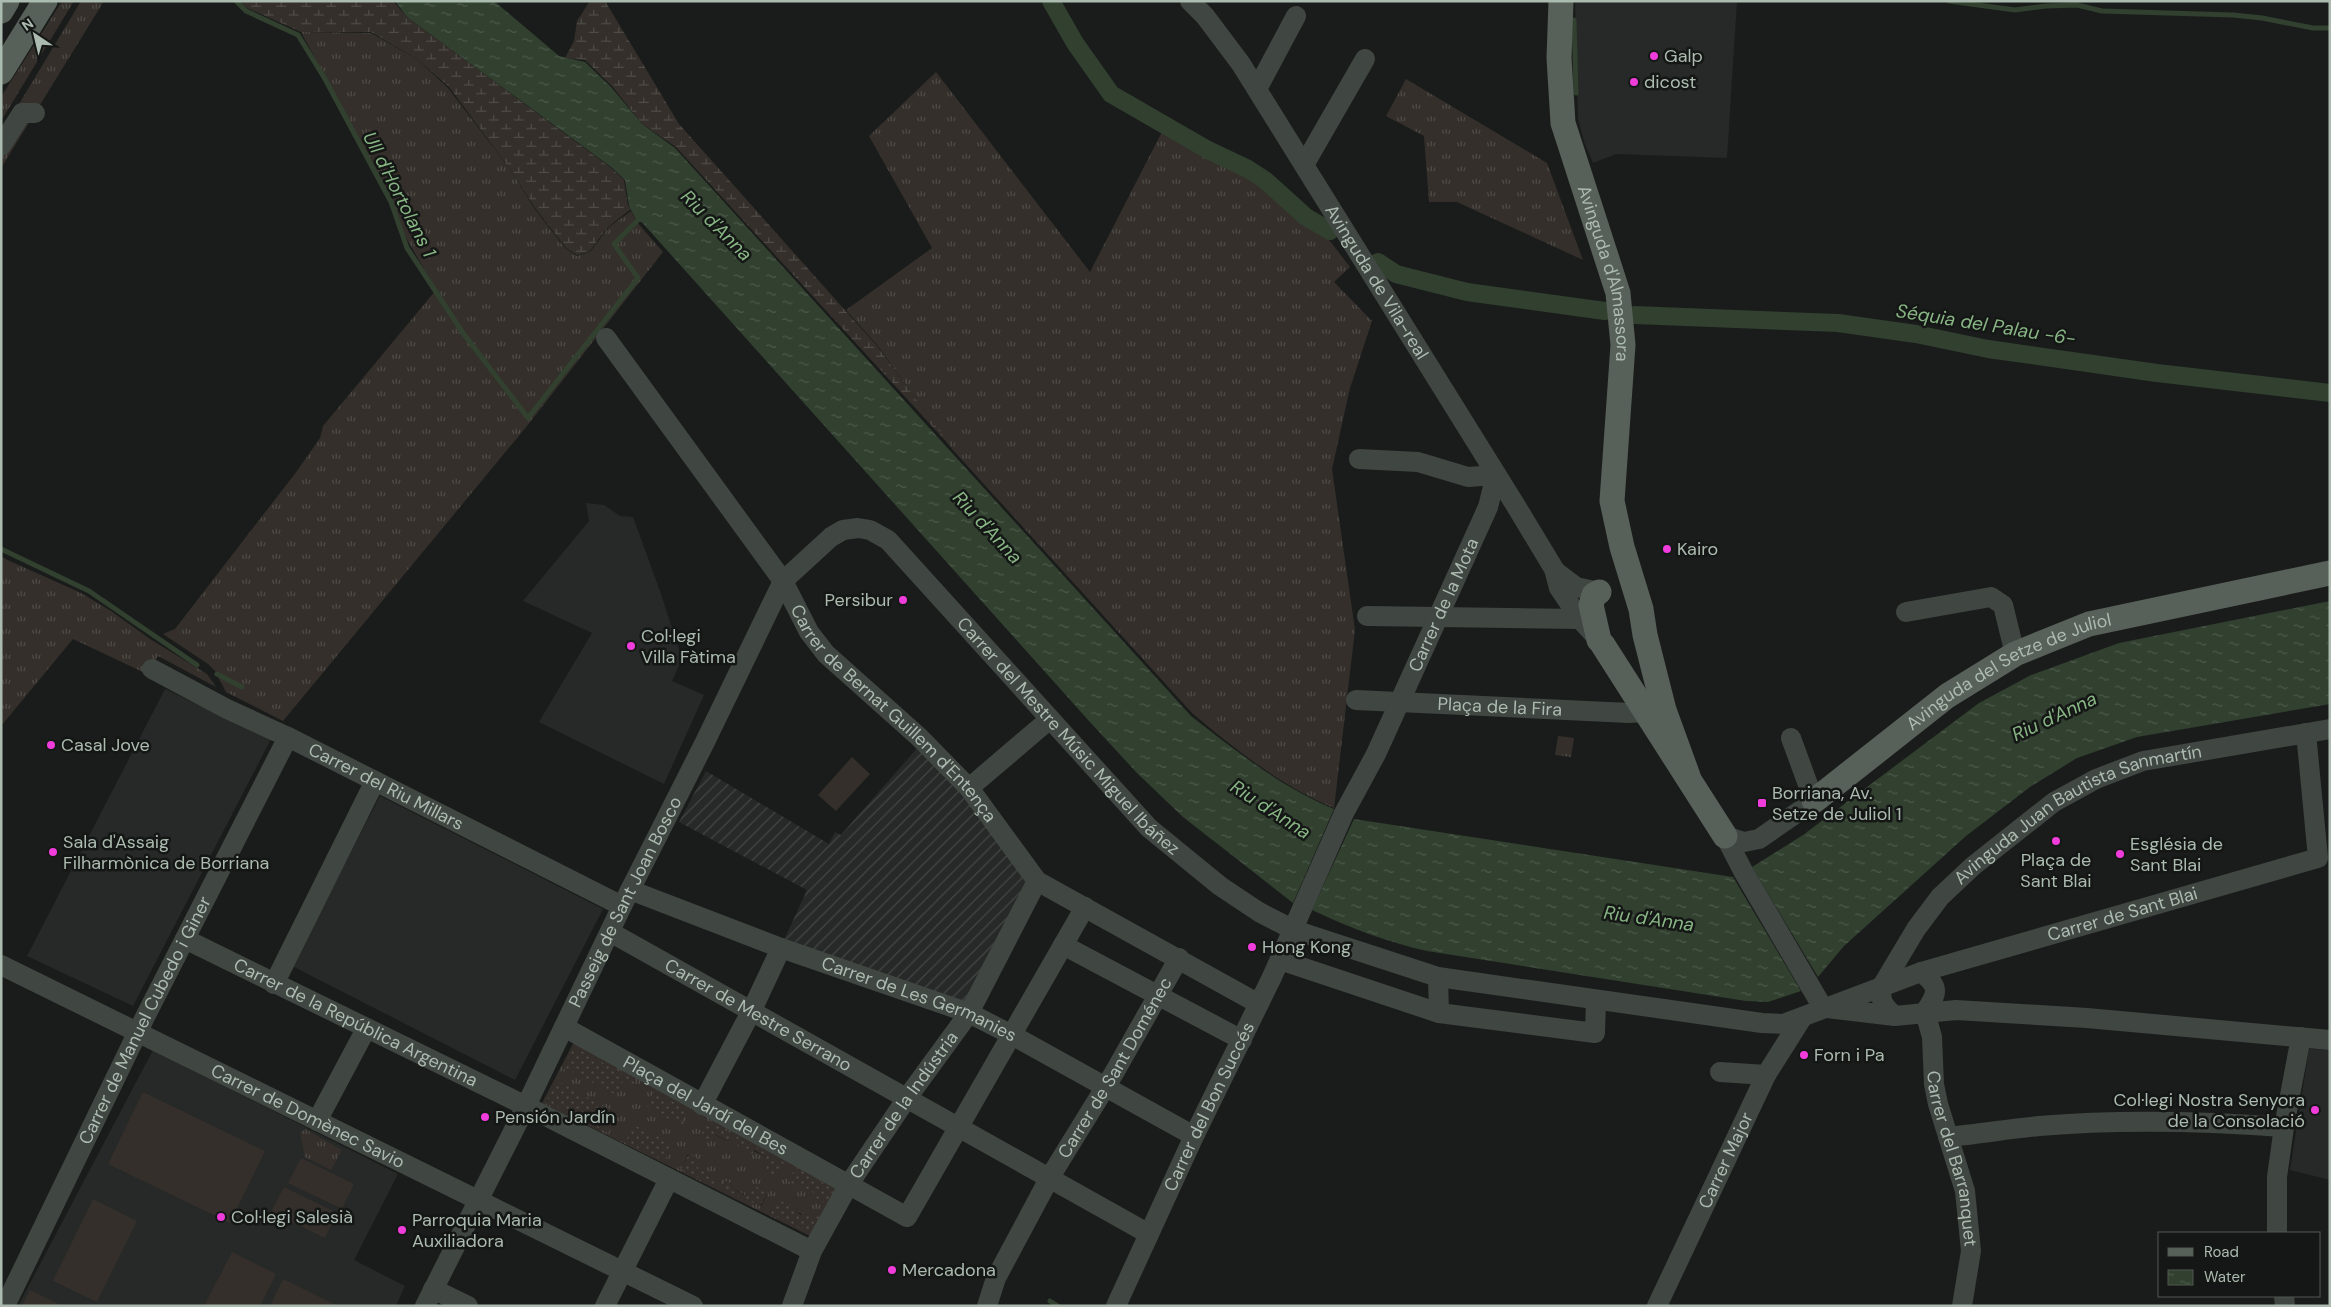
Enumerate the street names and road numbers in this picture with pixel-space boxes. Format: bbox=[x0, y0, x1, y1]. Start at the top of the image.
street label: Avinguda d'Almassora bbox=[1572, 182, 1635, 363]
street label: Avinguda de Vila-real bbox=[1319, 200, 1434, 364]
street label: Carrer de la Mota bbox=[1403, 534, 1484, 676]
street label: Carrer de Bernat Guillem d'Entença bbox=[785, 600, 1002, 827]
street label: Avinguda del Setze de Juliol bbox=[1901, 608, 2113, 736]
street label: Carrer del Mestre Músic Miguel Ibáñez bbox=[952, 612, 1185, 860]
street label: Plaça de la Fira bbox=[1437, 692, 1563, 722]
street label: Carrer del Riu Millars bbox=[304, 737, 468, 836]
street label: Avinguda Juan Bautista Sanmartín bbox=[1949, 739, 2204, 890]
street label: Passeig de Sant Joan Bosco bbox=[563, 792, 687, 1011]
street label: Carrer de Sant Blai bbox=[2045, 881, 2200, 947]
street label: Carrer de Manuel Cubedo i Giner bbox=[73, 892, 217, 1148]
street label: Carrer de Les Germanies bbox=[818, 951, 1021, 1047]
street label: Carrer de la República Argentina bbox=[230, 953, 482, 1093]
street label: Carrer de Mestre Serrano bbox=[660, 953, 856, 1077]
street label: Carrer de Sant Doménec bbox=[1052, 973, 1178, 1163]
street label: Carrer del Bon Succés bbox=[1158, 1018, 1260, 1195]
street label: Carrer de la Indústria bbox=[844, 1027, 964, 1184]
street label: Plaça del Jardí del Bes bbox=[619, 1050, 793, 1161]
street label: Carrer de Domènec Savio bbox=[207, 1058, 409, 1174]
street label: Carrer del Barranquet bbox=[1921, 1070, 1982, 1248]
street label: Carrer Major bbox=[1693, 1108, 1759, 1213]

